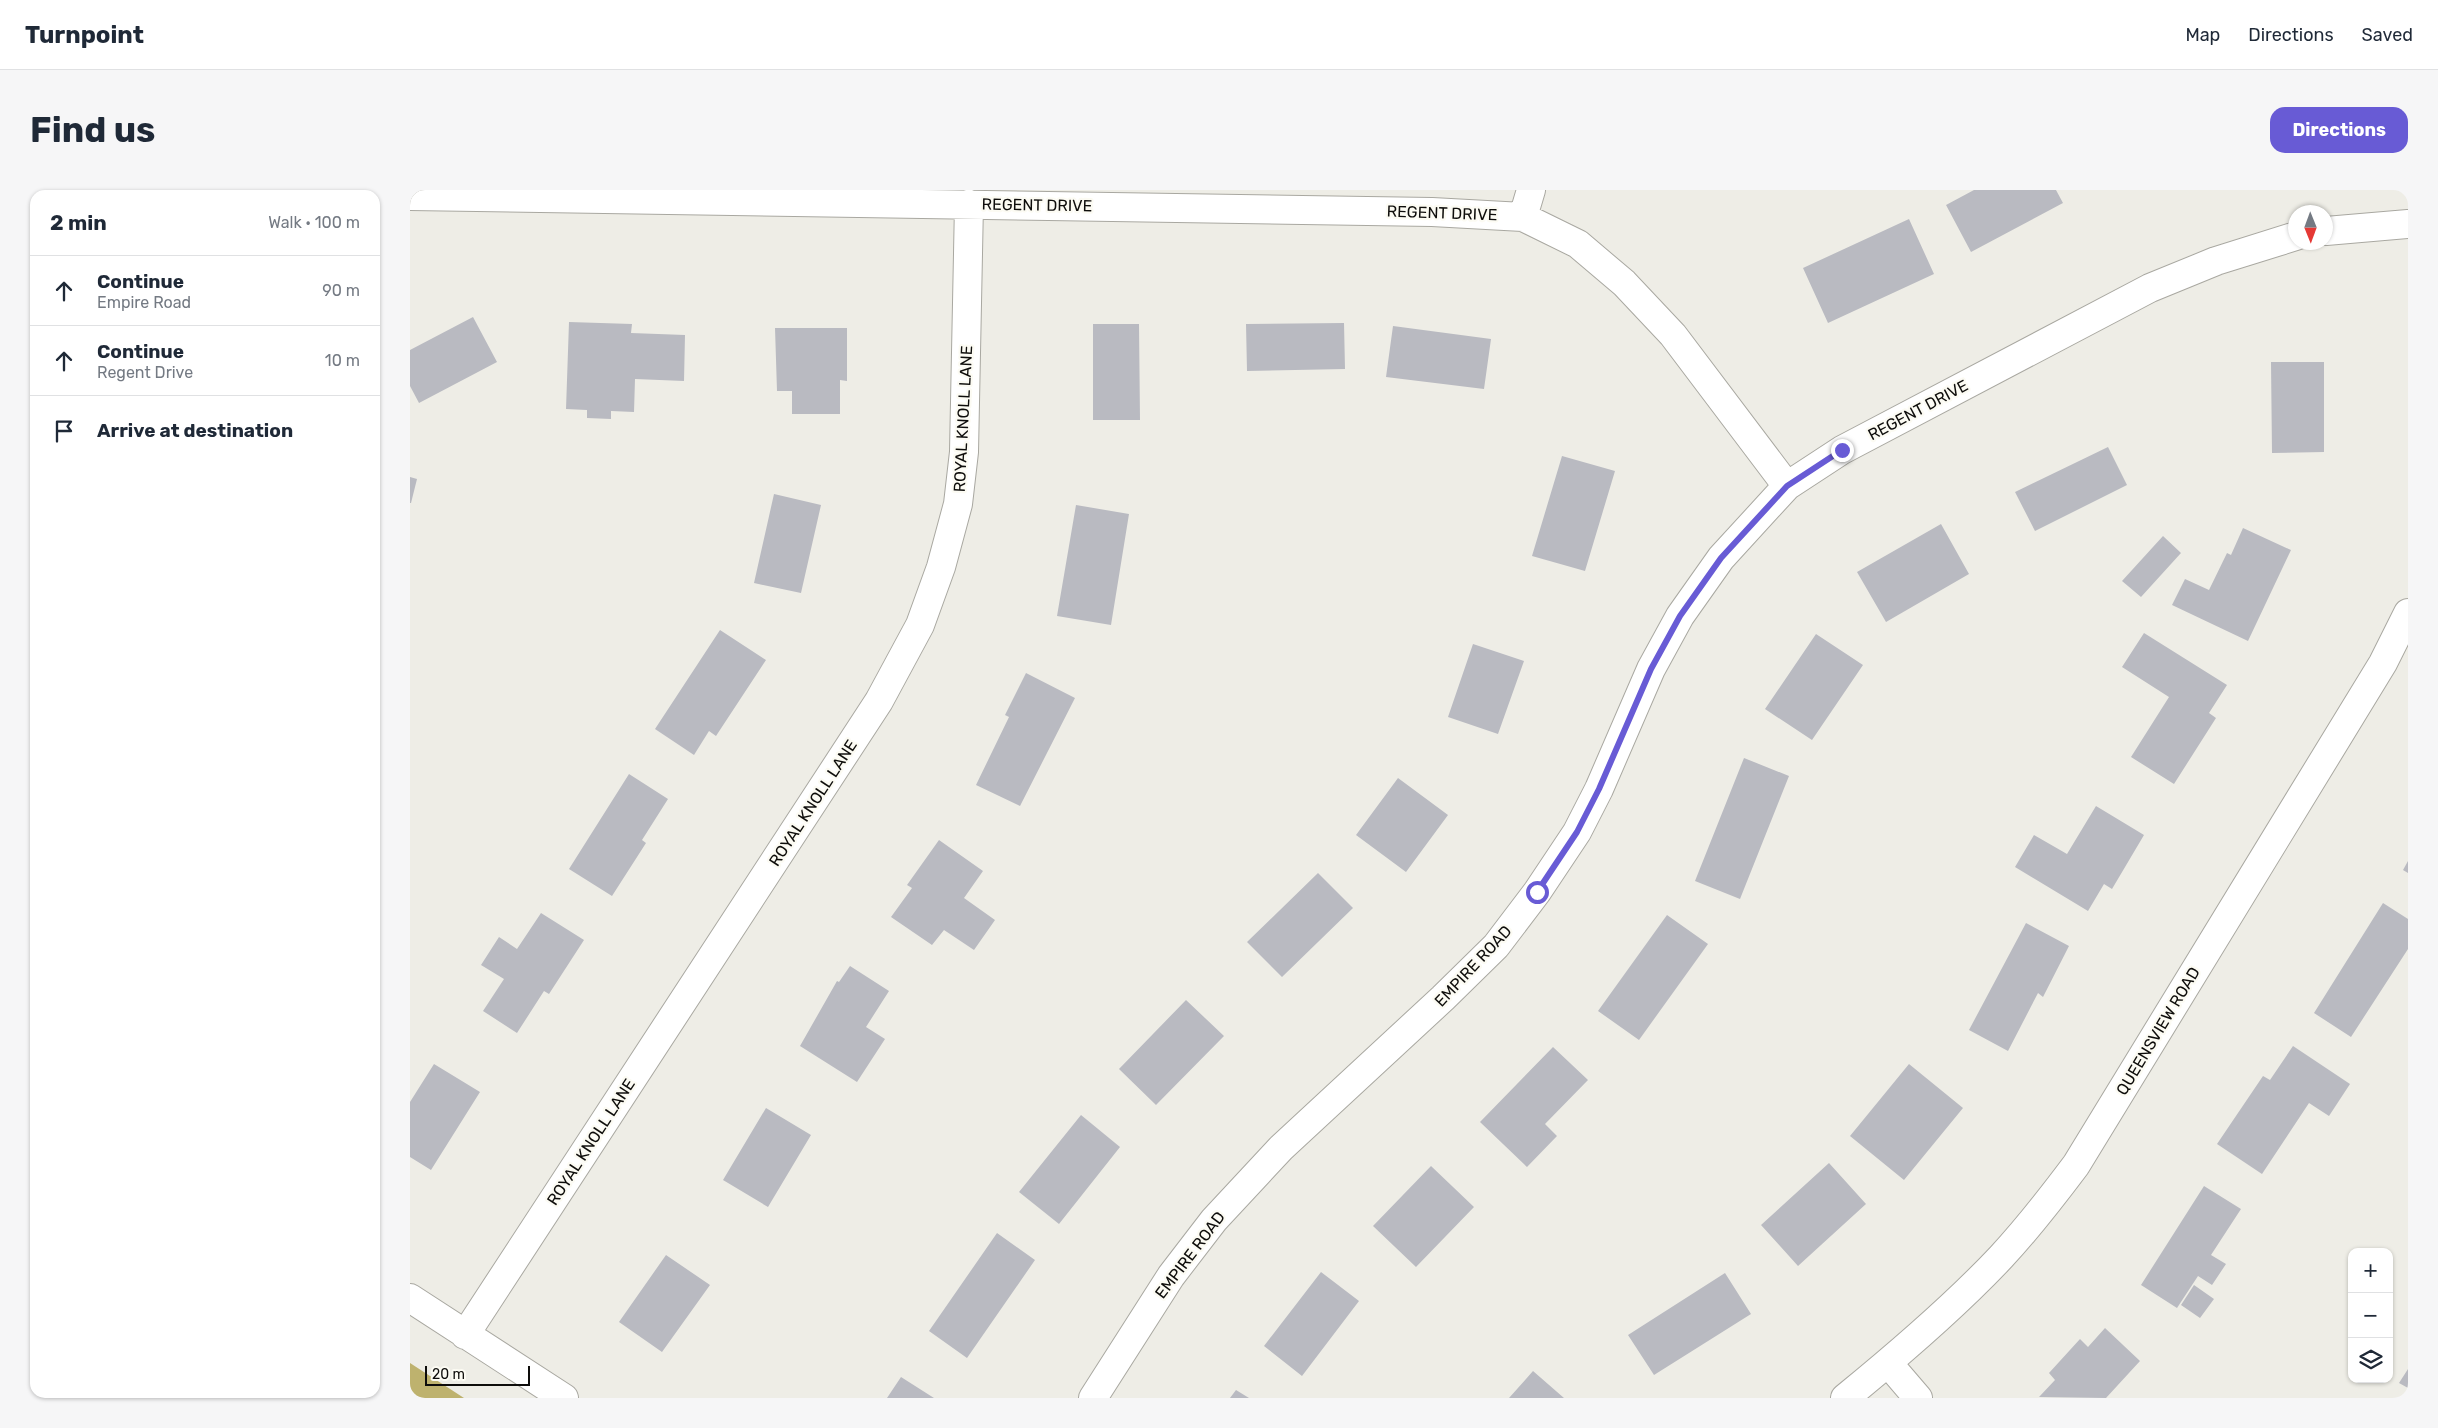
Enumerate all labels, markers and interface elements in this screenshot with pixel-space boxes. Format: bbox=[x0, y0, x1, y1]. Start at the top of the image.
text: Turnpoint bbox=[25, 21, 144, 49]
text: Map bbox=[2185, 24, 2220, 46]
text: Directions bbox=[2248, 24, 2334, 46]
text: Saved bbox=[2362, 24, 2413, 46]
button: Directions bbox=[2270, 107, 2408, 153]
text: Find us bbox=[30, 109, 155, 151]
street label: REGENT DRIVE bbox=[982, 195, 1092, 215]
street label: REGENT DRIVE bbox=[1386, 202, 1498, 224]
north arrow bbox=[2288, 205, 2333, 250]
text: 2 min bbox=[50, 210, 107, 235]
text: Walk · 100 m bbox=[268, 213, 360, 232]
text: Continue bbox=[97, 270, 184, 293]
icon: ahead bbox=[50, 277, 78, 305]
text: 90 m bbox=[322, 281, 360, 300]
text: Empire Road bbox=[97, 293, 191, 312]
text: Continue bbox=[97, 340, 184, 363]
street label: ROYAL KNOLL LANE bbox=[950, 345, 976, 493]
icon: ahead bbox=[50, 347, 78, 375]
text: 10 m bbox=[325, 351, 360, 370]
text: Regent Drive bbox=[97, 363, 193, 382]
street label: REGENT DRIVE bbox=[1865, 376, 1971, 444]
icon: arrive bbox=[50, 417, 78, 445]
text: Arrive at destination bbox=[97, 419, 293, 442]
route end bbox=[1831, 439, 1854, 462]
street label: ROYAL KNOLL LANE bbox=[765, 736, 861, 870]
route start bbox=[1526, 881, 1549, 904]
street label: EMPIRE ROAD bbox=[1431, 921, 1515, 1011]
street label: QUEENSVIEW ROAD bbox=[2112, 964, 2204, 1098]
street label: ROYAL KNOLL LANE bbox=[543, 1075, 639, 1209]
street label: EMPIRE ROAD bbox=[1151, 1208, 1229, 1302]
map controls bbox=[2348, 1248, 2393, 1383]
button: + bbox=[2348, 1248, 2393, 1293]
button: − bbox=[2348, 1293, 2393, 1338]
button: layers bbox=[2348, 1338, 2393, 1383]
scale bar bbox=[425, 1363, 530, 1386]
text: 20 m bbox=[432, 1366, 465, 1383]

